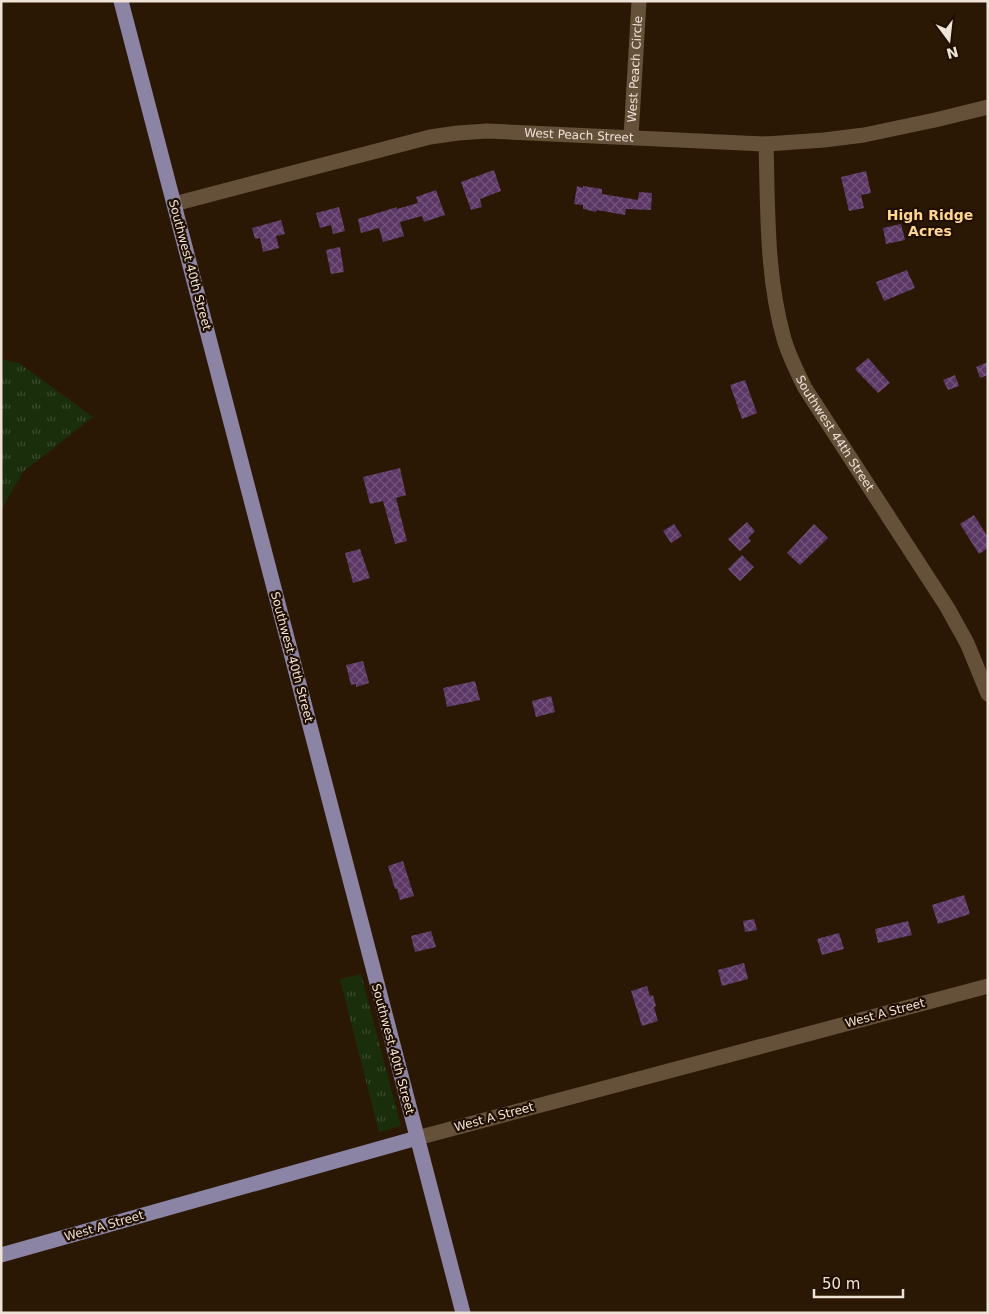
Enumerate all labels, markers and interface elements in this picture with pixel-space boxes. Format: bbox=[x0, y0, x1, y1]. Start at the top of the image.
street label: West Peach Circle bbox=[625, 15, 645, 123]
north arrow bbox=[924, 15, 974, 65]
text: N bbox=[945, 43, 960, 62]
street label: West Peach Street bbox=[524, 126, 634, 145]
street label: Southwest 40th Street bbox=[166, 198, 214, 332]
district label: High Ridge Acres bbox=[887, 207, 973, 239]
street label: Southwest 44th Street bbox=[793, 373, 877, 494]
street label: Southwest 40th Street bbox=[268, 590, 316, 724]
street label: Southwest 40th Street bbox=[369, 982, 417, 1116]
street label: West A Street bbox=[844, 996, 927, 1030]
street label: West A Street bbox=[453, 1100, 536, 1134]
street label: West A Street bbox=[63, 1208, 146, 1244]
scale bar bbox=[814, 1266, 903, 1298]
text: 50 m bbox=[822, 1275, 860, 1293]

